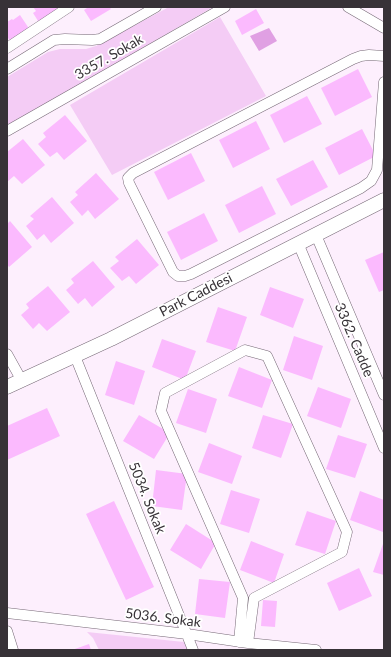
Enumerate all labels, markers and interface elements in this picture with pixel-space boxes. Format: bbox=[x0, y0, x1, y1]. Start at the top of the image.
street label: 3357. Sokak bbox=[72, 31, 146, 83]
street label: Park Caddesi bbox=[157, 269, 235, 321]
street label: 3362. Cadde bbox=[331, 300, 377, 380]
street label: 5034. Sokak bbox=[125, 460, 169, 536]
street label: 5036. Sokak bbox=[124, 605, 202, 631]

